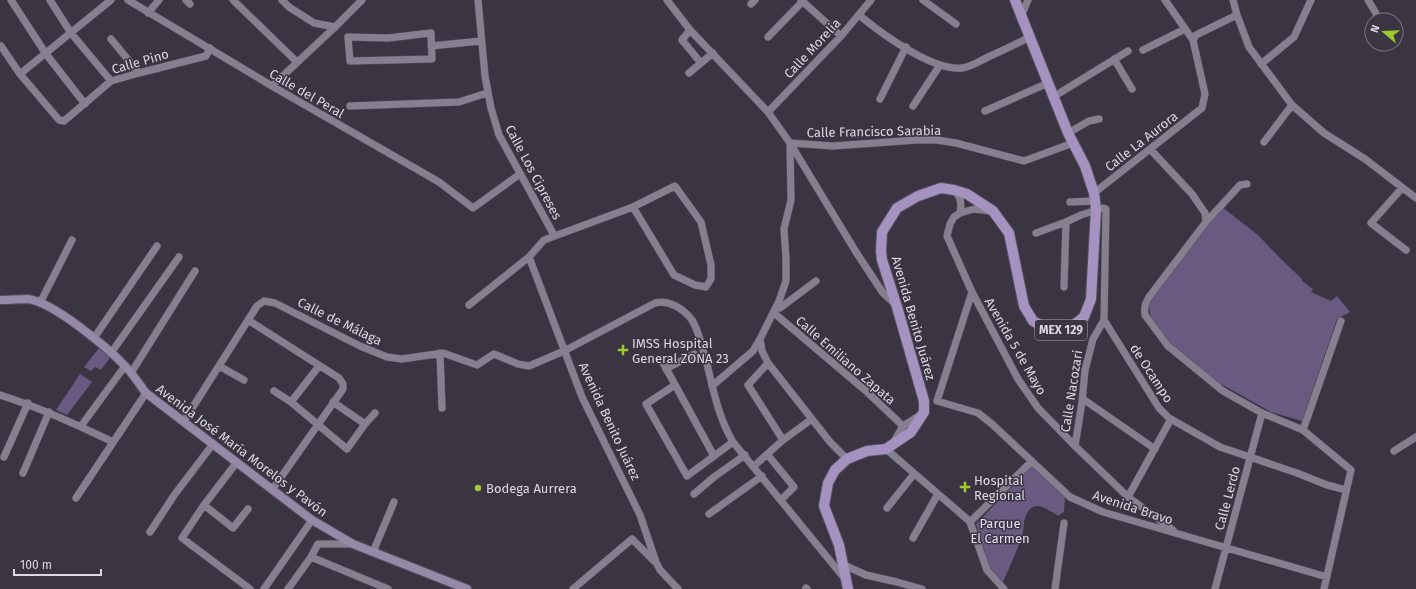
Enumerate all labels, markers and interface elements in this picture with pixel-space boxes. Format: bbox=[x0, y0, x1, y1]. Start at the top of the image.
north arrow bbox=[1364, 12, 1404, 52]
street label: Calle Morelia bbox=[781, 15, 844, 81]
text: N bbox=[1368, 23, 1382, 34]
street label: Calle Pino bbox=[110, 46, 170, 77]
street label: Calle del Peral bbox=[267, 66, 347, 121]
street label: Calle La Aurora bbox=[1102, 108, 1181, 174]
street label: Calle Los Cipreses bbox=[502, 122, 565, 222]
street label: Calle Francisco Sarabia bbox=[807, 123, 941, 140]
street label: Avenida Benito Juárez bbox=[889, 254, 938, 382]
street label: Calle de Málaga bbox=[295, 295, 384, 348]
street label: Avenida 5 de Mayo bbox=[982, 295, 1049, 397]
street label: Calle Emiliano Zapata bbox=[793, 313, 899, 408]
road number: MEX 129 bbox=[1035, 320, 1087, 340]
place label: IMSS Hospital General ZONA 23 bbox=[632, 336, 729, 366]
street label: de Ocampo bbox=[1127, 341, 1176, 405]
marker: IMSS Hospital General ZONA 23 bbox=[617, 344, 629, 356]
street label: Calle Nacozari bbox=[1058, 349, 1085, 433]
street label: Avenida Benito Juárez bbox=[576, 360, 644, 483]
street label: Avenida José María Morelos y Pavón bbox=[153, 381, 330, 520]
street label: Calle Lerdo bbox=[1212, 465, 1243, 532]
place label: Hospital Regional bbox=[974, 473, 1025, 503]
place label: Bodega Aurrera bbox=[486, 481, 577, 496]
marker: Hospital Regional bbox=[959, 481, 971, 493]
marker: Bodega Aurrera bbox=[473, 483, 483, 493]
street label: Avenida Bravo bbox=[1091, 487, 1175, 528]
park label: Parque El Carmen bbox=[970, 516, 1030, 546]
scale bar bbox=[14, 551, 101, 577]
text: 100 m bbox=[20, 558, 52, 572]

